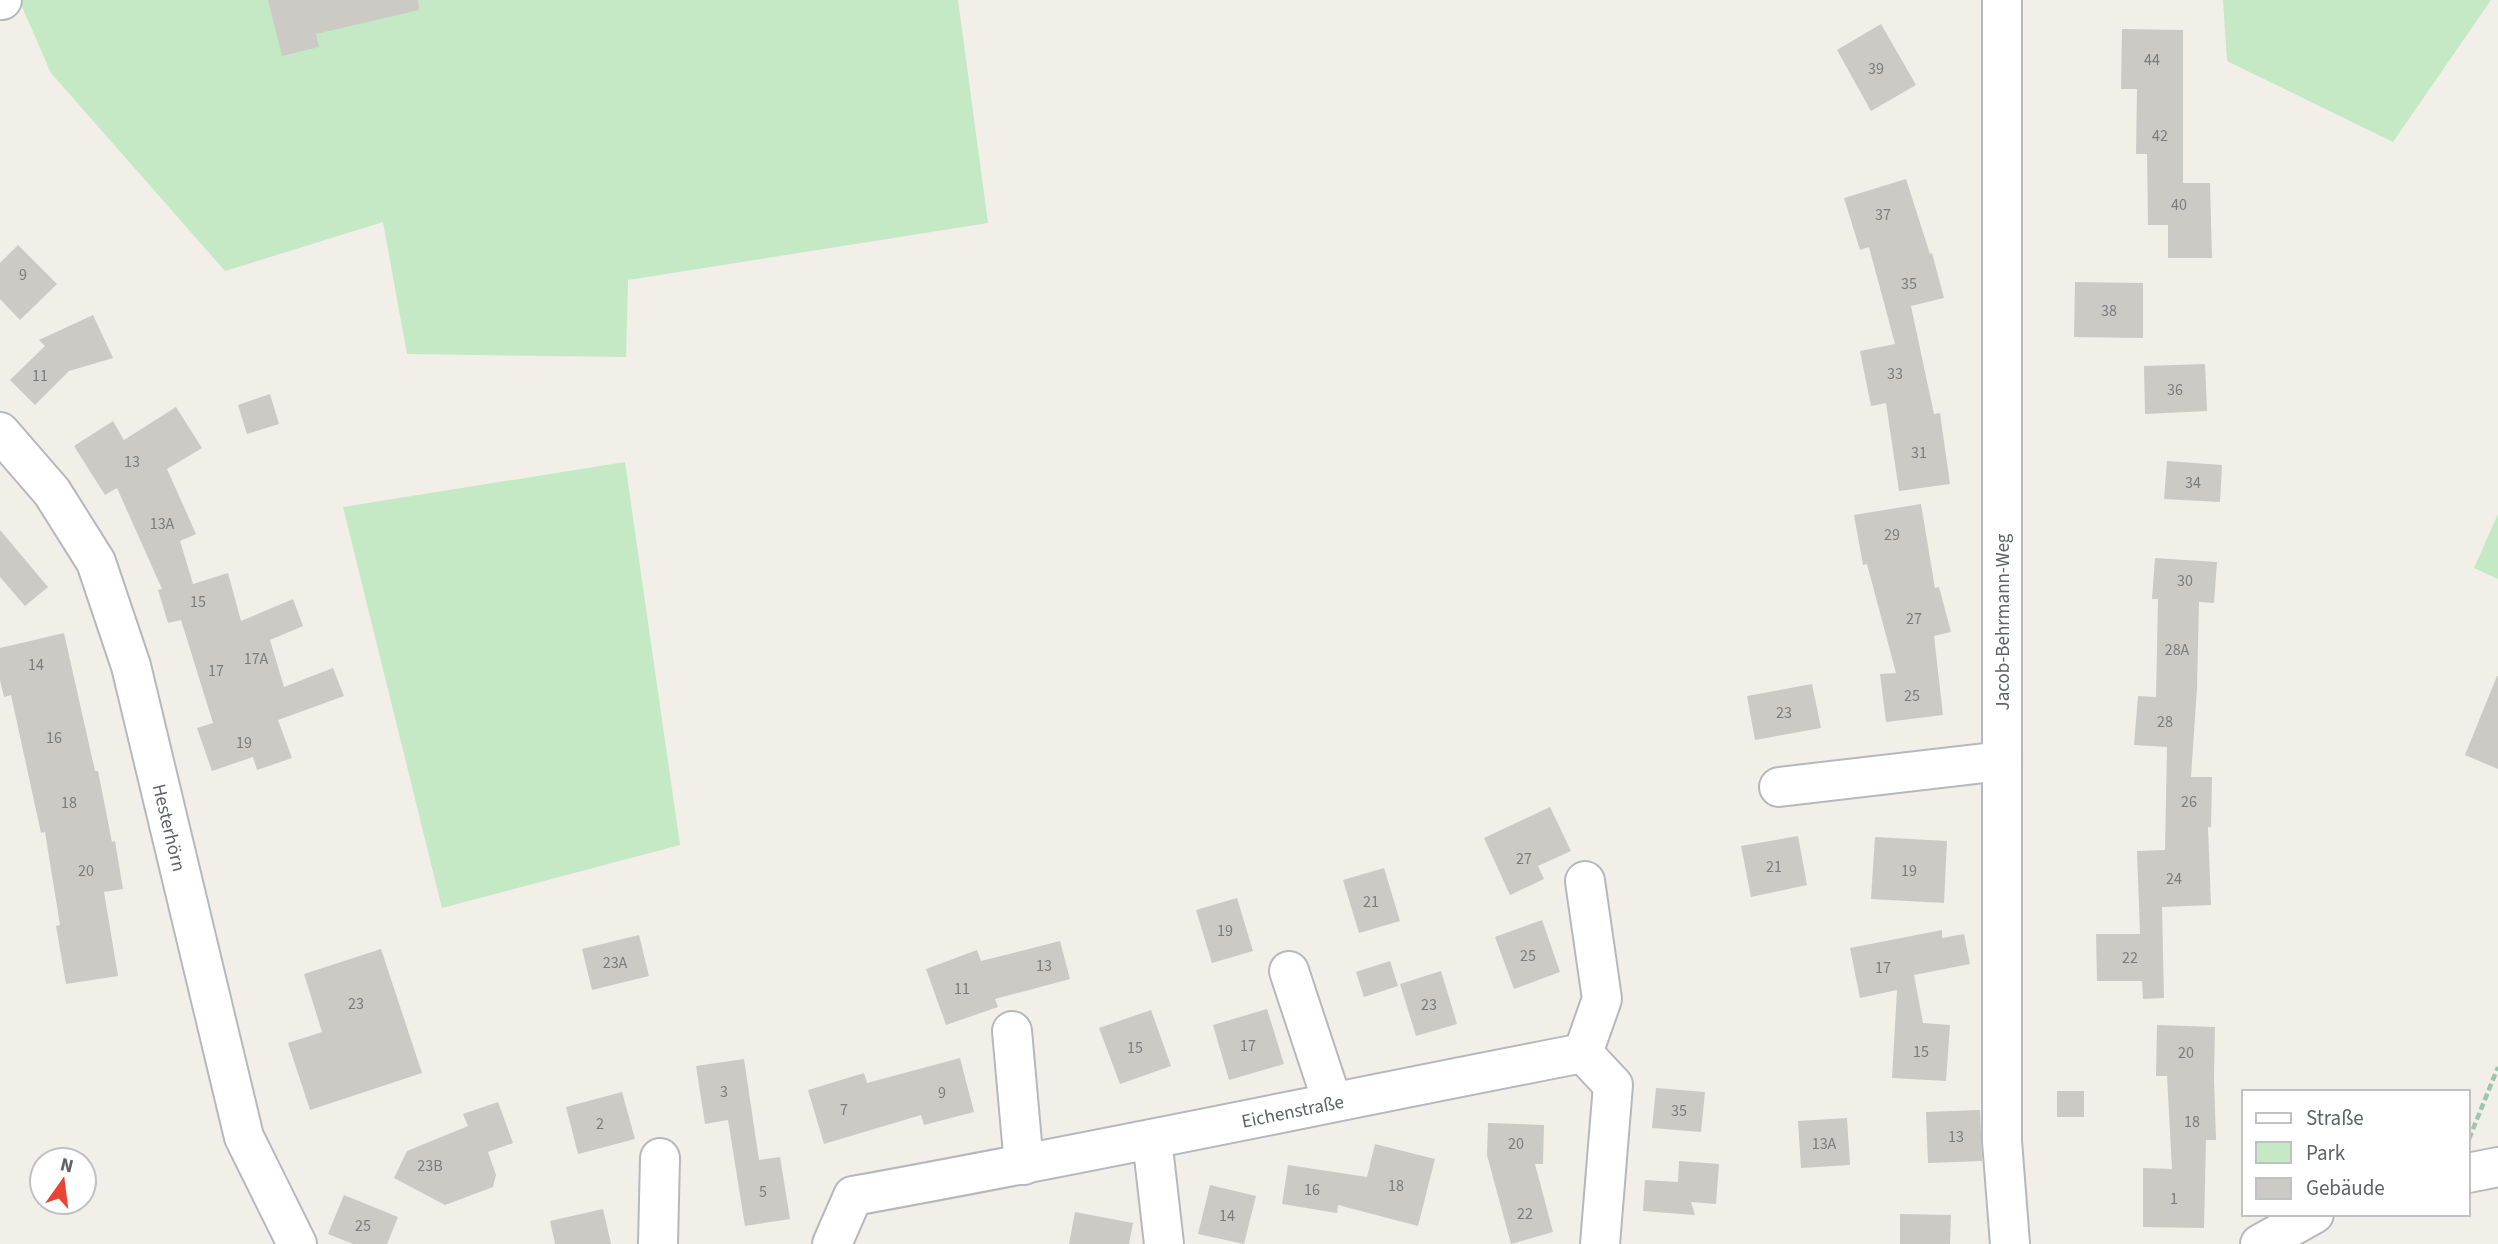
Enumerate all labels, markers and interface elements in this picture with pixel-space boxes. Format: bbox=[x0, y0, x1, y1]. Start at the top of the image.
house number: 44 bbox=[2144, 49, 2160, 71]
house number: 39 bbox=[1868, 58, 1884, 80]
house number: 42 bbox=[2152, 125, 2168, 147]
house number: 40 bbox=[2171, 194, 2187, 216]
house number: 37 bbox=[1875, 204, 1891, 226]
house number: 9 bbox=[19, 264, 27, 286]
house number: 35 bbox=[1901, 273, 1917, 295]
house number: 38 bbox=[2101, 300, 2117, 322]
house number: 33 bbox=[1887, 363, 1903, 385]
house number: 11 bbox=[32, 365, 48, 387]
house number: 36 bbox=[2167, 379, 2183, 401]
house number: 31 bbox=[1911, 442, 1927, 464]
house number: 13 bbox=[124, 451, 140, 473]
house number: 34 bbox=[2185, 472, 2201, 494]
house number: 13A bbox=[150, 513, 175, 535]
house number: 29 bbox=[1884, 524, 1900, 546]
street label: Jacob-Behrmann-Weg bbox=[1990, 533, 2017, 710]
house number: 30 bbox=[2177, 570, 2193, 592]
house number: 15 bbox=[190, 591, 206, 613]
house number: 27 bbox=[1906, 608, 1922, 630]
house number: 28A bbox=[2165, 639, 2190, 661]
house number: 17A bbox=[244, 648, 269, 670]
house number: 14 bbox=[28, 654, 44, 676]
house number: 17 bbox=[208, 660, 224, 682]
house number: 25 bbox=[1904, 685, 1920, 707]
house number: 23 bbox=[1776, 702, 1792, 724]
house number: 28 bbox=[2157, 711, 2173, 733]
house number: 16 bbox=[46, 727, 62, 749]
house number: 19 bbox=[236, 732, 252, 754]
street label: Hesterhörn bbox=[145, 781, 192, 875]
house number: 26 bbox=[2181, 791, 2197, 813]
house number: 18 bbox=[61, 792, 77, 814]
house number: 27 bbox=[1516, 848, 1532, 870]
house number: 21 bbox=[1766, 856, 1782, 878]
house number: 20 bbox=[78, 860, 94, 882]
house number: 19 bbox=[1901, 860, 1917, 882]
house number: 24 bbox=[2166, 868, 2182, 890]
house number: 21 bbox=[1363, 891, 1379, 913]
house number: 19 bbox=[1217, 920, 1233, 942]
house number: 25 bbox=[1520, 945, 1536, 967]
house number: 22 bbox=[2122, 947, 2138, 969]
house number: 23A bbox=[603, 952, 628, 974]
house number: 13 bbox=[1036, 955, 1052, 977]
house number: 17 bbox=[1875, 957, 1891, 979]
house number: 11 bbox=[954, 978, 970, 1000]
house number: 23 bbox=[348, 993, 364, 1015]
house number: 23 bbox=[1421, 994, 1437, 1016]
house number: 17 bbox=[1240, 1035, 1256, 1057]
house number: 15 bbox=[1127, 1037, 1143, 1059]
house number: 15 bbox=[1913, 1041, 1929, 1063]
house number: 20 bbox=[2178, 1042, 2194, 1064]
house number: 3 bbox=[720, 1081, 728, 1103]
house number: 9 bbox=[938, 1082, 946, 1104]
street label: Eichenstraße bbox=[1239, 1089, 1346, 1136]
legend bbox=[2242, 1090, 2470, 1216]
house number: 7 bbox=[840, 1099, 848, 1121]
house number: 35 bbox=[1671, 1100, 1687, 1122]
text: Straße bbox=[2306, 1103, 2364, 1133]
house number: 18 bbox=[2184, 1111, 2200, 1133]
house number: 2 bbox=[596, 1113, 604, 1135]
house number: 13 bbox=[1948, 1126, 1964, 1148]
house number: 20 bbox=[1508, 1133, 1524, 1155]
house number: 13A bbox=[1812, 1133, 1837, 1155]
text: Park bbox=[2306, 1138, 2346, 1168]
north arrow bbox=[28, 1146, 98, 1216]
text: N bbox=[57, 1151, 76, 1181]
house number: 23B bbox=[417, 1155, 443, 1177]
text: Gebäude bbox=[2306, 1173, 2385, 1203]
house number: 18 bbox=[1388, 1175, 1404, 1197]
house number: 16 bbox=[1304, 1179, 1320, 1201]
house number: 5 bbox=[759, 1181, 767, 1203]
house number: 1 bbox=[2170, 1188, 2178, 1210]
house number: 22 bbox=[1517, 1203, 1533, 1225]
house number: 14 bbox=[1219, 1205, 1235, 1227]
house number: 25 bbox=[355, 1215, 371, 1237]

